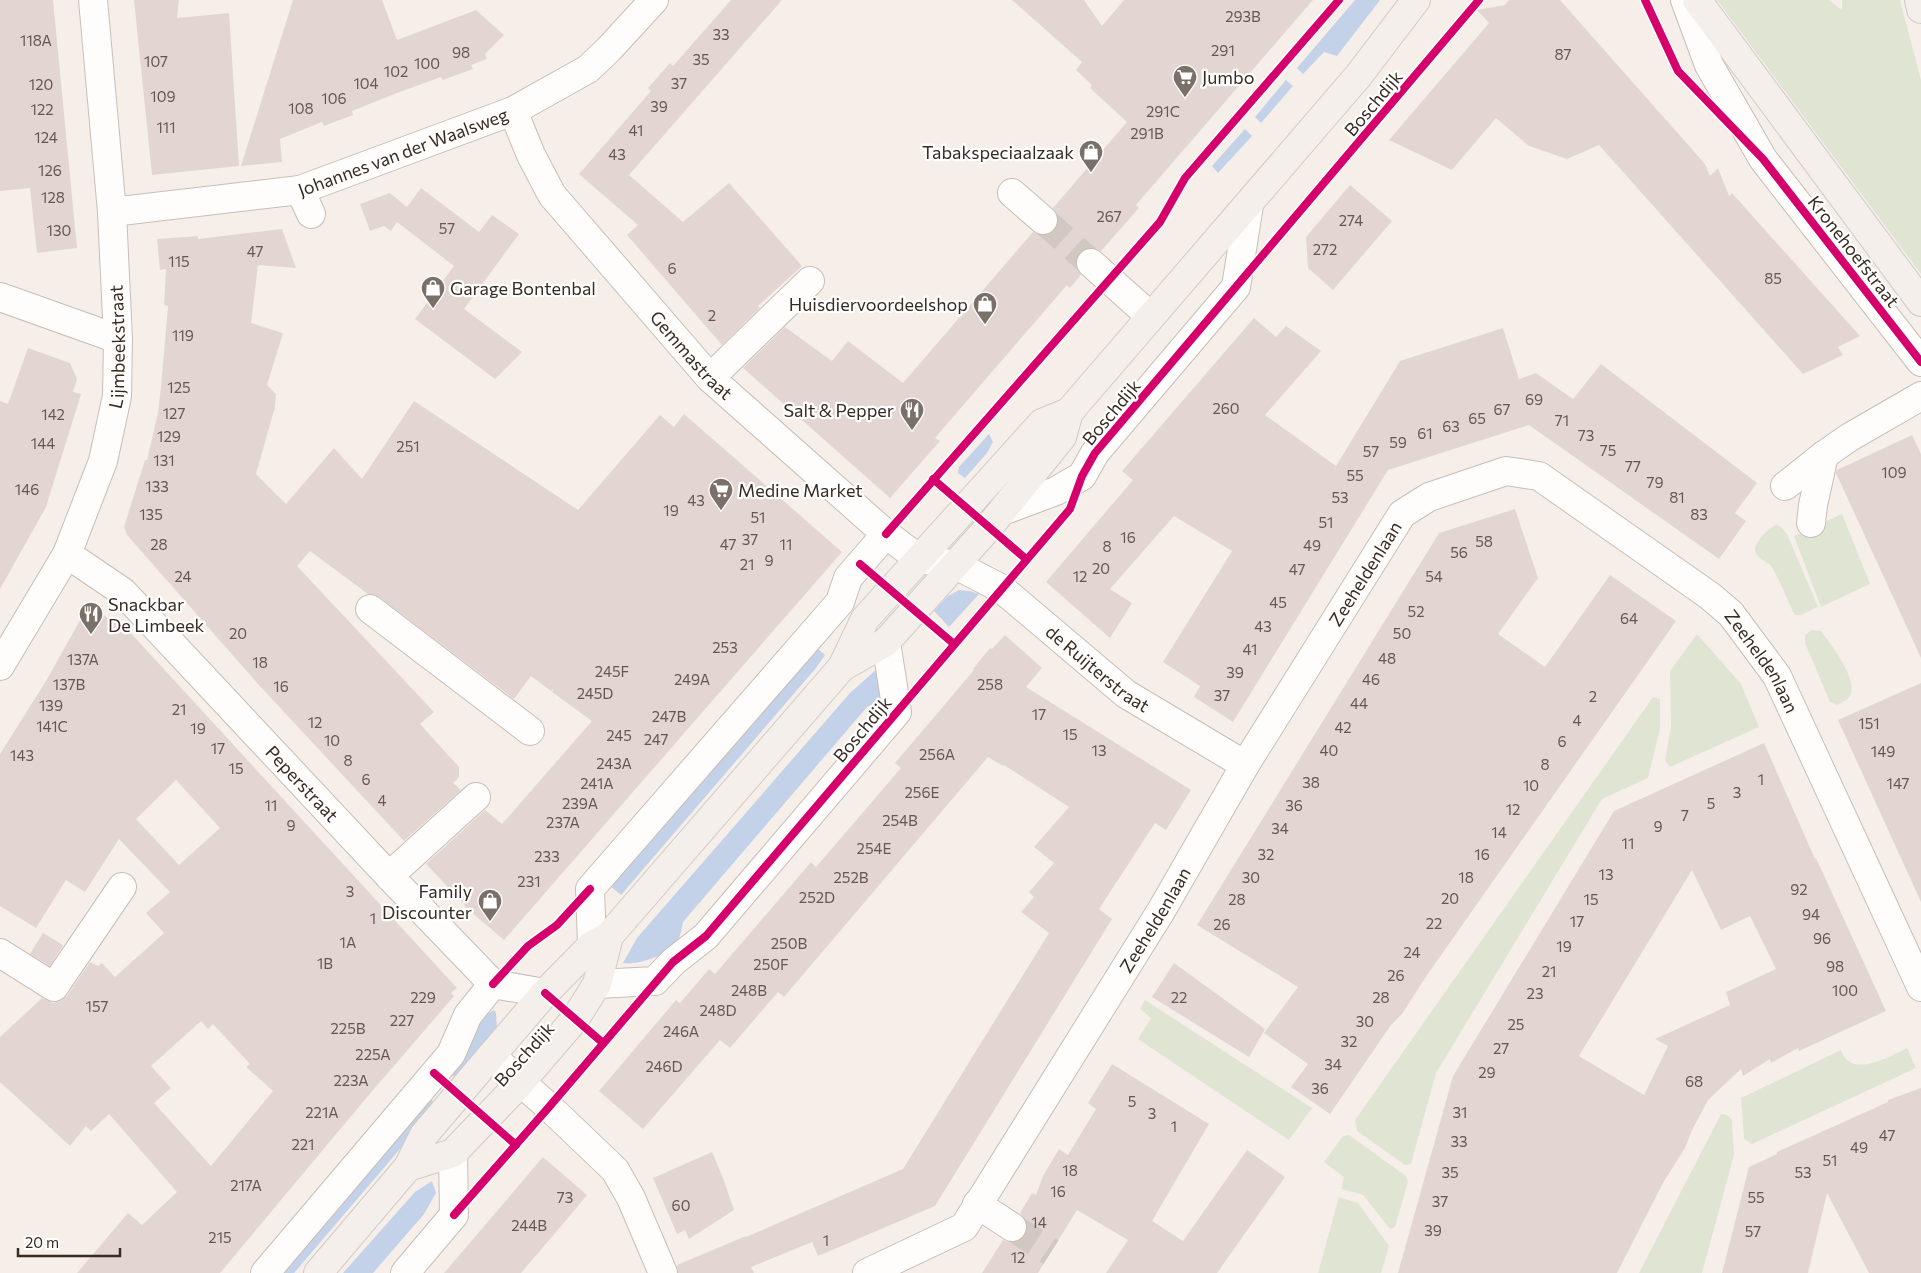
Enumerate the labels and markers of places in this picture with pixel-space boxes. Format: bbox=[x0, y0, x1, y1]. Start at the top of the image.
supermarket icon: Jumbo bbox=[1172, 64, 1198, 98]
place label: Jumbo bbox=[1202, 66, 1254, 88]
shop icon: Tabakspeciaalzaak bbox=[1078, 139, 1104, 173]
place label: Tabakspeciaalzaak bbox=[922, 141, 1074, 163]
shop icon: Garage Bontenbal bbox=[420, 275, 446, 309]
place label: Garage Bontenbal bbox=[450, 277, 596, 299]
shop icon: Huisdiervoordeelshop bbox=[972, 291, 998, 325]
place label: Huisdiervoordeelshop bbox=[789, 293, 968, 315]
restaurant icon: Salt & Pepper bbox=[899, 397, 925, 431]
place label: Salt & Pepper bbox=[784, 399, 894, 421]
supermarket icon: Medine Market bbox=[708, 477, 734, 511]
place label: Medine Market bbox=[738, 479, 863, 501]
place label: Snackbar De Limbeek bbox=[108, 593, 204, 636]
restaurant icon: Snackbar De Limbeek bbox=[78, 601, 104, 635]
place label: Family Discounter bbox=[382, 880, 472, 923]
shop icon: Family Discounter bbox=[477, 888, 503, 922]

